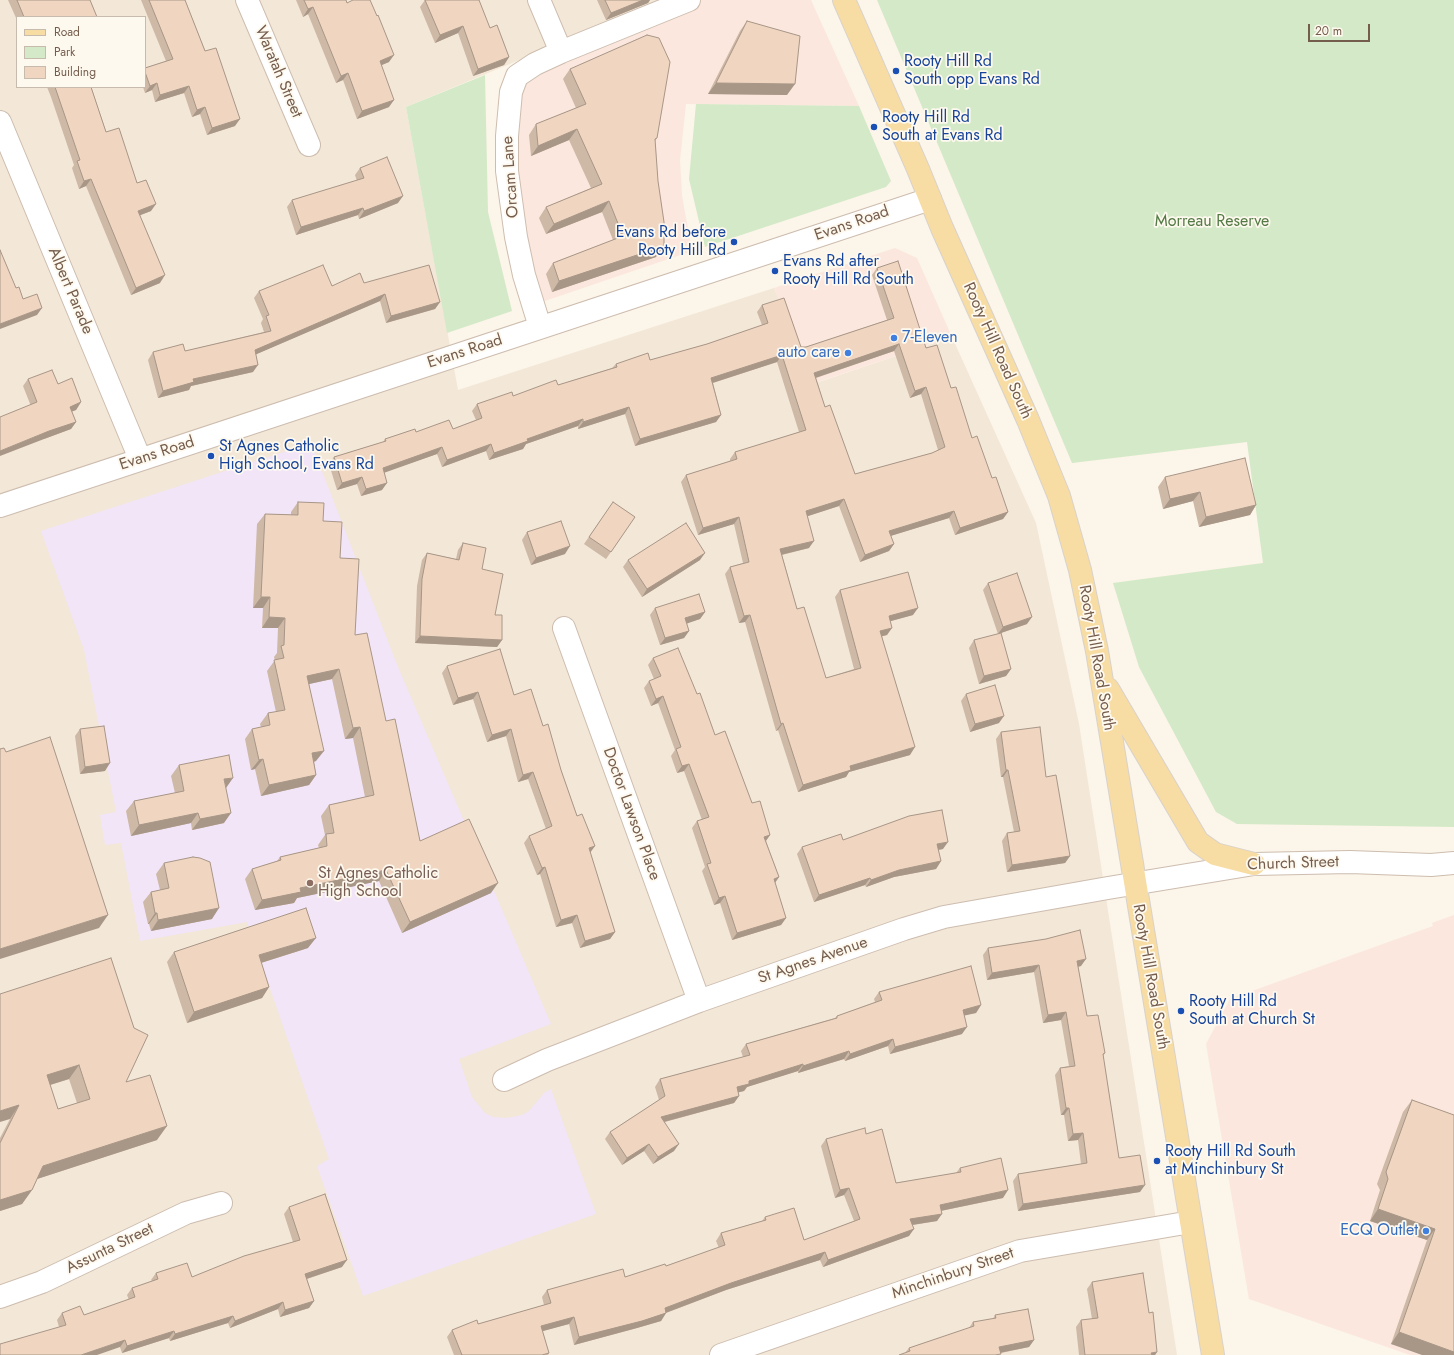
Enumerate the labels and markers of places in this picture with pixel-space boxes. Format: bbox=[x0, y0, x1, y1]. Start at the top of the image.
place label: Rooty Hill Rd South opp Evans Rd bbox=[904, 52, 1040, 90]
marker: Rooty Hill Rd South opp Evans Rd bbox=[891, 66, 901, 76]
place label: Rooty Hill Rd South at Evans Rd bbox=[882, 108, 1003, 146]
marker: Rooty Hill Rd South at Evans Rd bbox=[869, 122, 879, 132]
place label: Evans Rd before Rooty Hill Rd bbox=[616, 223, 726, 261]
marker: Evans Rd before Rooty Hill Rd bbox=[729, 237, 739, 247]
place label: Evans Rd after Rooty Hill Rd South bbox=[783, 252, 914, 290]
marker: Evans Rd after Rooty Hill Rd South bbox=[770, 266, 780, 276]
place label: 7-Eleven bbox=[902, 328, 958, 348]
marker: 7-Eleven bbox=[889, 333, 899, 343]
place label: auto care bbox=[778, 343, 840, 363]
marker: auto care bbox=[843, 348, 853, 358]
place label: St Agnes Catholic High School, Evans Rd bbox=[219, 437, 374, 475]
marker: St Agnes Catholic High School, Evans Rd bbox=[206, 451, 216, 461]
place label: St Agnes Catholic High School bbox=[318, 864, 438, 902]
marker: St Agnes Catholic High School bbox=[305, 878, 315, 888]
place label: Rooty Hill Rd South at Church St bbox=[1189, 992, 1315, 1030]
marker: Rooty Hill Rd South at Church St bbox=[1176, 1006, 1186, 1016]
place label: Rooty Hill Rd South at Minchinbury St bbox=[1165, 1142, 1296, 1180]
marker: Rooty Hill Rd South at Minchinbury St bbox=[1152, 1156, 1162, 1166]
place label: ECQ Outlet bbox=[1340, 1221, 1418, 1241]
marker: ECQ Outlet bbox=[1421, 1226, 1431, 1236]

